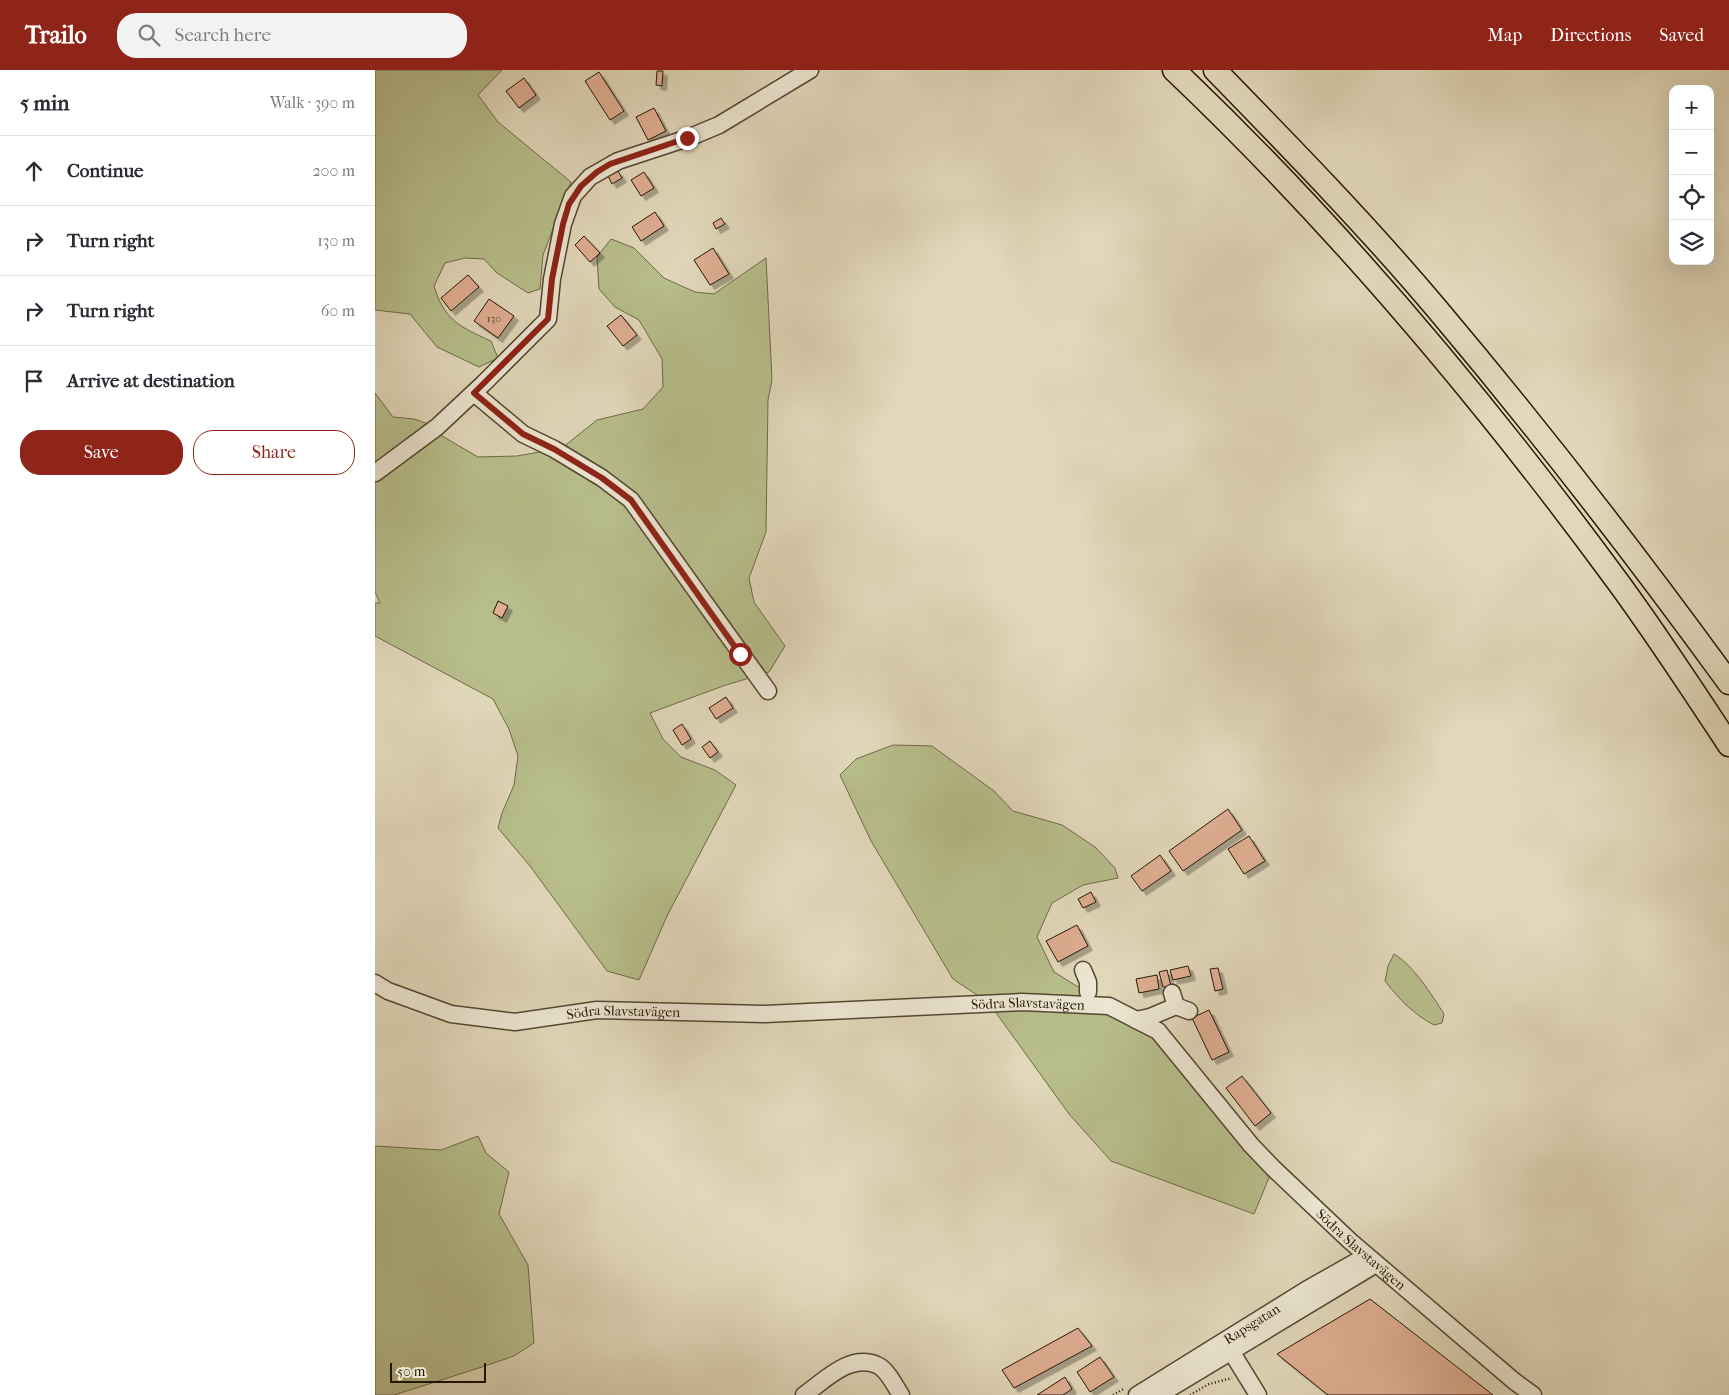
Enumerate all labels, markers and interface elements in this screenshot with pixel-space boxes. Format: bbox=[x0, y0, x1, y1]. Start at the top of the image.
search box bbox=[117, 13, 467, 58]
text: Trailo bbox=[25, 21, 87, 49]
icon: search bbox=[135, 21, 163, 49]
text: Search here bbox=[175, 24, 271, 46]
text: Map bbox=[1488, 25, 1522, 46]
text: Directions bbox=[1550, 25, 1631, 46]
text: Saved bbox=[1659, 25, 1704, 46]
map controls bbox=[1669, 85, 1714, 265]
button: + bbox=[1669, 85, 1714, 130]
text: 5 min bbox=[20, 91, 69, 115]
text: Walk · 390 m bbox=[270, 93, 355, 112]
route end bbox=[676, 127, 699, 150]
button: − bbox=[1669, 130, 1714, 175]
icon: ahead bbox=[20, 157, 48, 185]
text: Continue bbox=[67, 160, 143, 182]
text: 200 m bbox=[312, 161, 355, 180]
button: locate bbox=[1669, 175, 1714, 220]
button: layers bbox=[1669, 220, 1714, 265]
icon: right bbox=[20, 227, 48, 255]
text: Turn right bbox=[67, 230, 154, 252]
text: 130 m bbox=[317, 231, 355, 250]
icon: right bbox=[20, 297, 48, 325]
text: Turn right bbox=[67, 300, 154, 322]
text: 60 m bbox=[321, 301, 355, 320]
house number: 130 bbox=[487, 312, 501, 325]
icon: arrive bbox=[20, 367, 48, 395]
text: Arrive at destination bbox=[67, 370, 235, 392]
button: Save bbox=[20, 430, 183, 475]
button: Share bbox=[193, 430, 355, 475]
route start bbox=[729, 643, 752, 666]
street label: Södra Slavstavägen bbox=[971, 994, 1085, 1014]
street label: Södra Slavstavägen bbox=[565, 1002, 681, 1023]
street label: Södra Slavstavägen bbox=[1312, 1205, 1409, 1294]
street label: Rapsgatan bbox=[1221, 1300, 1283, 1348]
scale bar bbox=[390, 1360, 486, 1383]
text: 50 m bbox=[397, 1363, 425, 1380]

